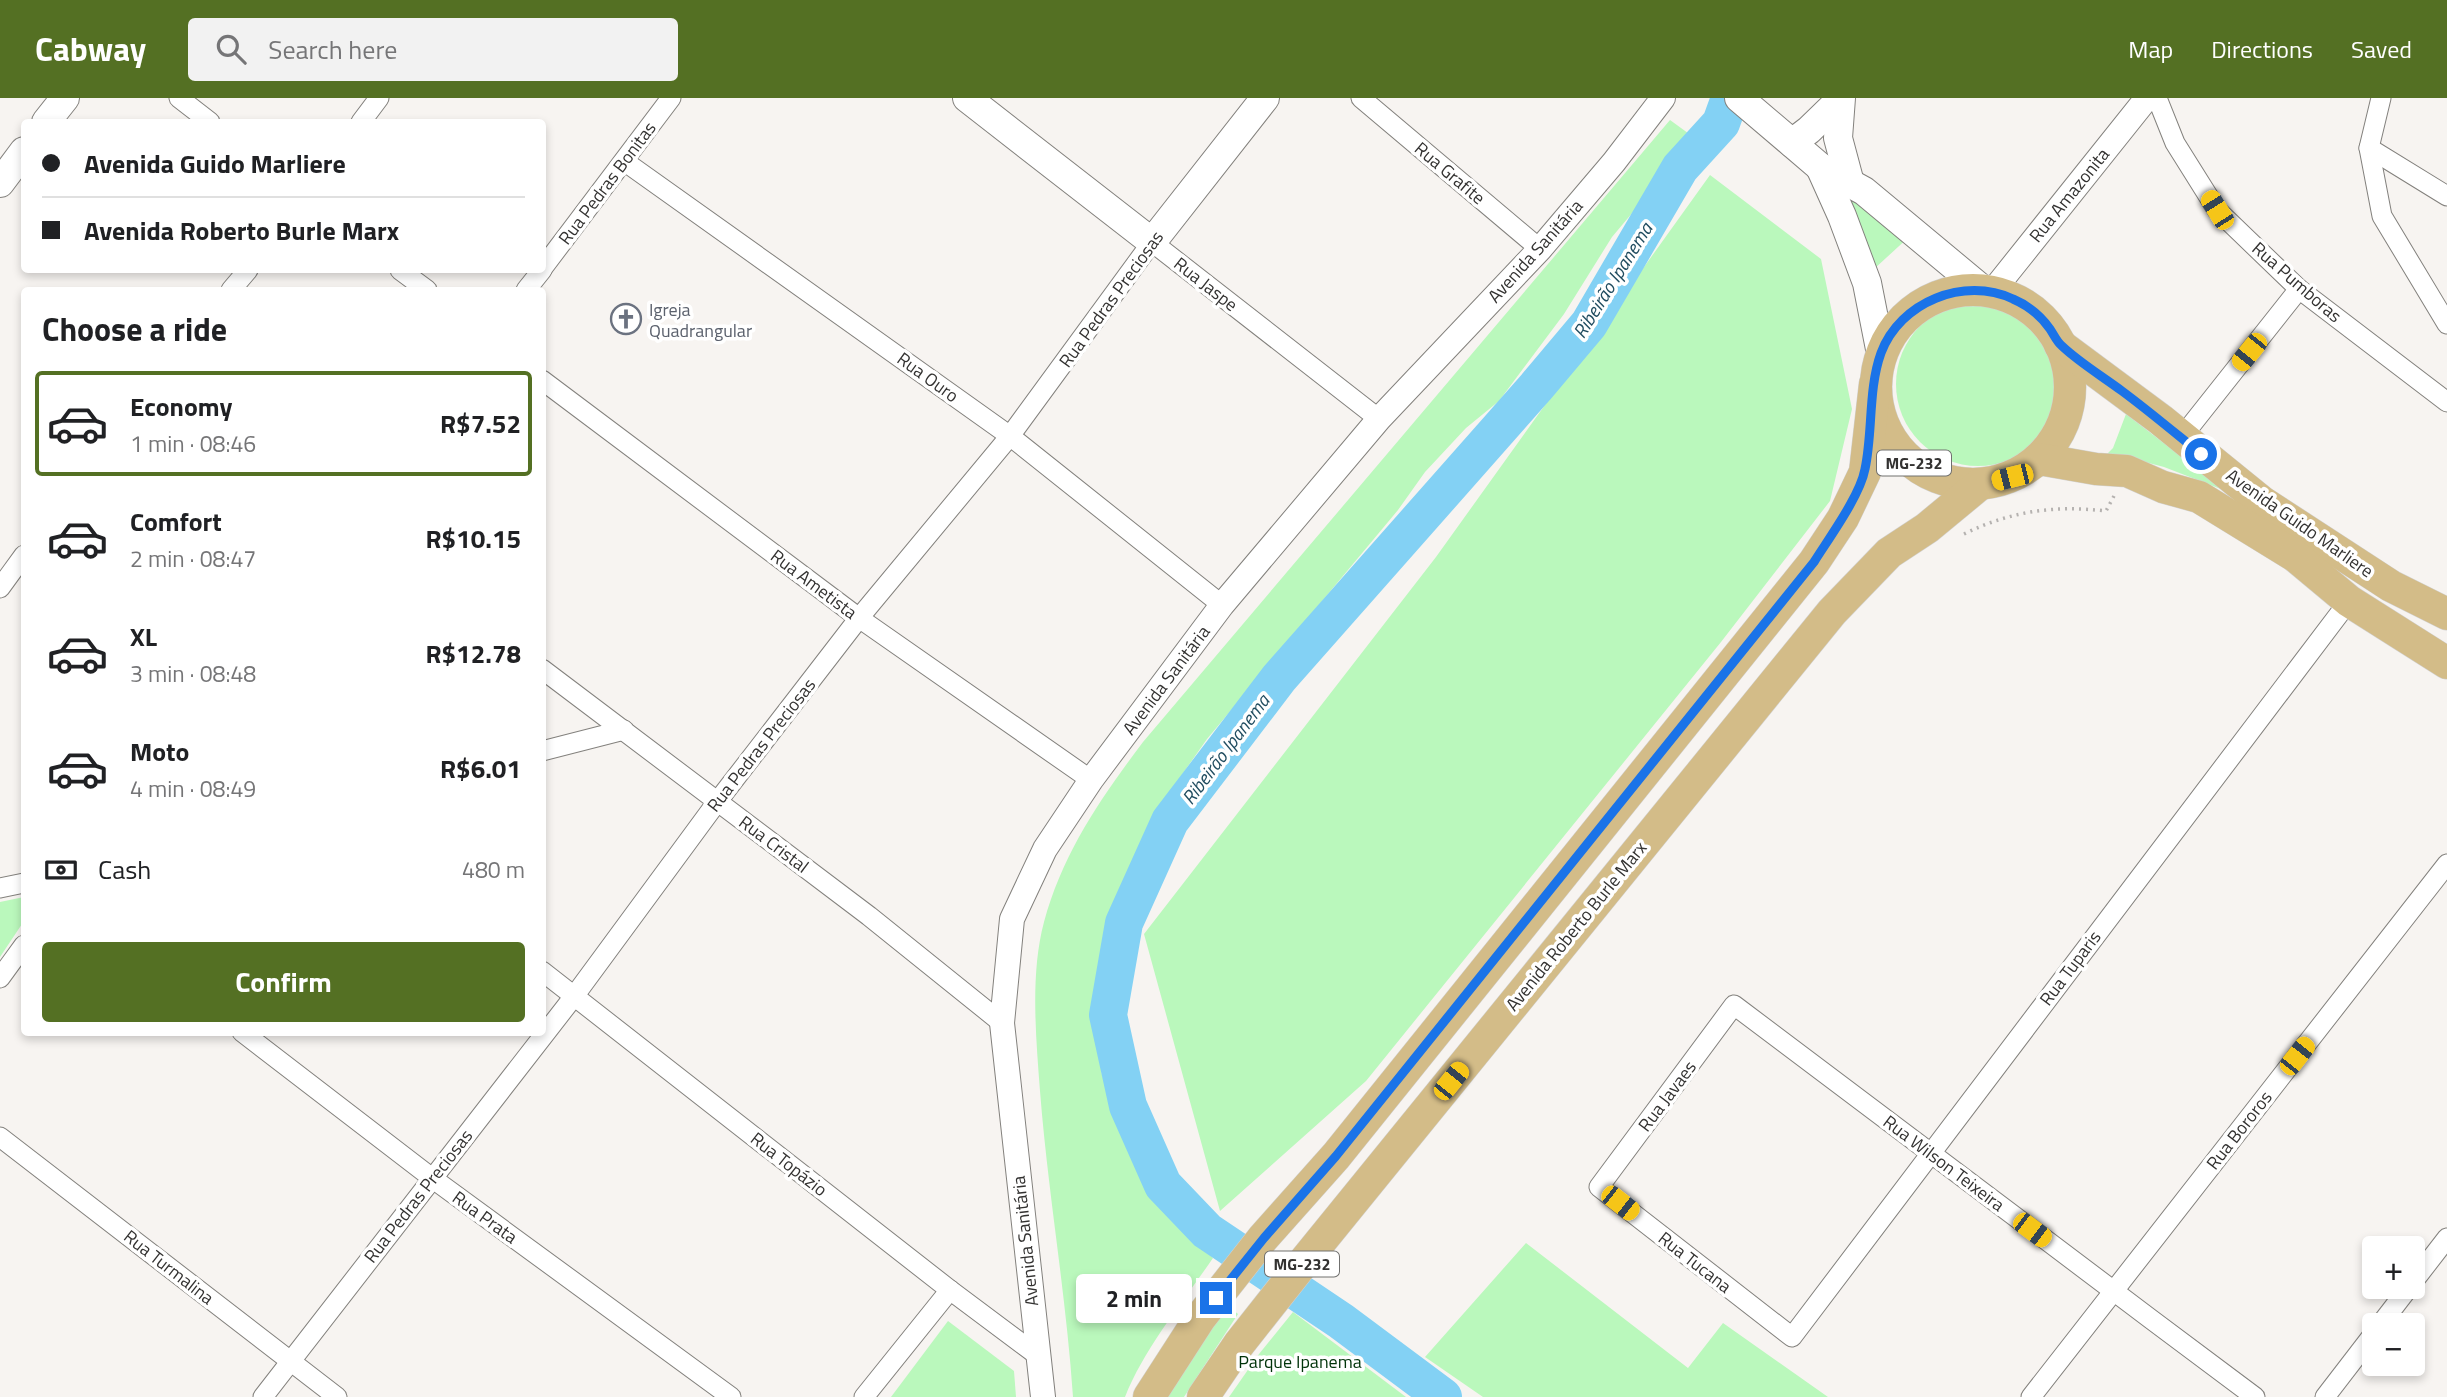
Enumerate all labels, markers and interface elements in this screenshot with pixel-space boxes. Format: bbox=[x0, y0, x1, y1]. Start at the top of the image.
search box bbox=[188, 18, 678, 81]
text: Cabway bbox=[35, 24, 146, 74]
icon: search bbox=[212, 30, 250, 68]
text: Search here bbox=[268, 30, 397, 69]
text: Map bbox=[2128, 31, 2173, 67]
text: Directions bbox=[2211, 31, 2313, 67]
text: Saved bbox=[2351, 31, 2412, 67]
street label: Rua Pedras Bonitas bbox=[552, 116, 662, 250]
street label: Rua Grafite bbox=[1409, 135, 1491, 211]
street label: Rua Amazonita bbox=[2022, 142, 2116, 248]
text: Avenida Guido Marliere bbox=[84, 144, 346, 183]
car bbox=[2197, 187, 2238, 233]
street label: Avenida Sanitária bbox=[1481, 193, 1589, 309]
text: Avenida Roberto Burle Marx bbox=[84, 211, 399, 250]
water label: Ribeirão Ipanema bbox=[1565, 215, 1660, 343]
street label: Rua Pedras Preciosas bbox=[1052, 225, 1170, 373]
street label: Rua Pumboras bbox=[2246, 235, 2348, 329]
street label: Rua Jaspe bbox=[1168, 250, 1244, 318]
place label: Igreja Quadrangular bbox=[649, 296, 752, 344]
church icon: Igreja Quadrangular bbox=[609, 302, 643, 336]
text: Choose a ride bbox=[42, 305, 227, 353]
car bbox=[2228, 329, 2271, 375]
street label: Rua Ouro bbox=[892, 345, 964, 409]
text: Economy bbox=[130, 387, 232, 426]
icon: car bbox=[46, 392, 109, 455]
text: R$7.52 bbox=[440, 404, 521, 443]
text: 1 min · 08:46 bbox=[130, 426, 256, 461]
route start bbox=[2185, 438, 2217, 470]
road number: MG-232 bbox=[1877, 450, 1951, 476]
car bbox=[1990, 462, 2035, 492]
street label: Avenida Guido Marliere bbox=[2221, 462, 2379, 584]
text: Comfort bbox=[130, 502, 222, 541]
icon: car bbox=[46, 507, 109, 570]
text: R$10.15 bbox=[425, 519, 521, 558]
text: 2 min · 08:47 bbox=[130, 541, 256, 576]
street label: Rua Ametista bbox=[765, 542, 863, 626]
text: XL bbox=[130, 617, 157, 656]
street label: Avenida Sanitária bbox=[1116, 620, 1216, 740]
icon: car bbox=[46, 622, 109, 685]
text: R$12.78 bbox=[425, 634, 521, 673]
text: 3 min · 08:48 bbox=[130, 656, 256, 691]
street label: Rua Pedras Preciosas bbox=[700, 672, 822, 818]
water label: Ribeirão Ipanema bbox=[1174, 687, 1277, 810]
text: Moto bbox=[130, 732, 189, 771]
icon: car bbox=[46, 737, 109, 800]
text: R$6.01 bbox=[440, 749, 521, 788]
text: 4 min · 08:49 bbox=[130, 771, 256, 806]
street label: Rua Cristal bbox=[733, 809, 815, 879]
street label: Avenida Roberto Burle Marx bbox=[1499, 835, 1653, 1017]
text: Cash bbox=[98, 850, 151, 889]
icon: cash bbox=[42, 851, 80, 889]
text: 480 m bbox=[462, 852, 525, 887]
street label: Rua Tuparis bbox=[2033, 925, 2107, 1011]
button: Confirm bbox=[42, 942, 525, 1022]
car bbox=[2276, 1033, 2319, 1079]
street label: Rua Javaes bbox=[1631, 1055, 1703, 1137]
car bbox=[1430, 1058, 1473, 1104]
street label: Rua Bororos bbox=[2200, 1085, 2278, 1175]
street label: Rua Wilson Teixeira bbox=[1878, 1108, 2010, 1218]
street label: Rua Pedras Preciosas bbox=[357, 1123, 479, 1269]
street label: Rua Topázio bbox=[745, 1125, 833, 1203]
street label: Avenida Sanitária bbox=[1005, 1174, 1045, 1308]
car bbox=[1597, 1182, 1644, 1224]
street label: Rua Prata bbox=[447, 1184, 523, 1250]
car bbox=[2009, 1209, 2056, 1251]
street label: Rua Turmalina bbox=[118, 1223, 220, 1311]
street label: Rua Tucana bbox=[1653, 1225, 1737, 1299]
map controls bbox=[2362, 1236, 2425, 1376]
button: + bbox=[2362, 1236, 2425, 1299]
road number: MG-232 bbox=[1265, 1252, 1339, 1276]
callout: 2 min bbox=[1076, 1274, 1192, 1322]
text: 2 min bbox=[1106, 1281, 1162, 1316]
route end bbox=[1200, 1282, 1232, 1314]
button: − bbox=[2362, 1313, 2425, 1376]
park label: Parque Ipanema bbox=[1238, 1348, 1362, 1375]

